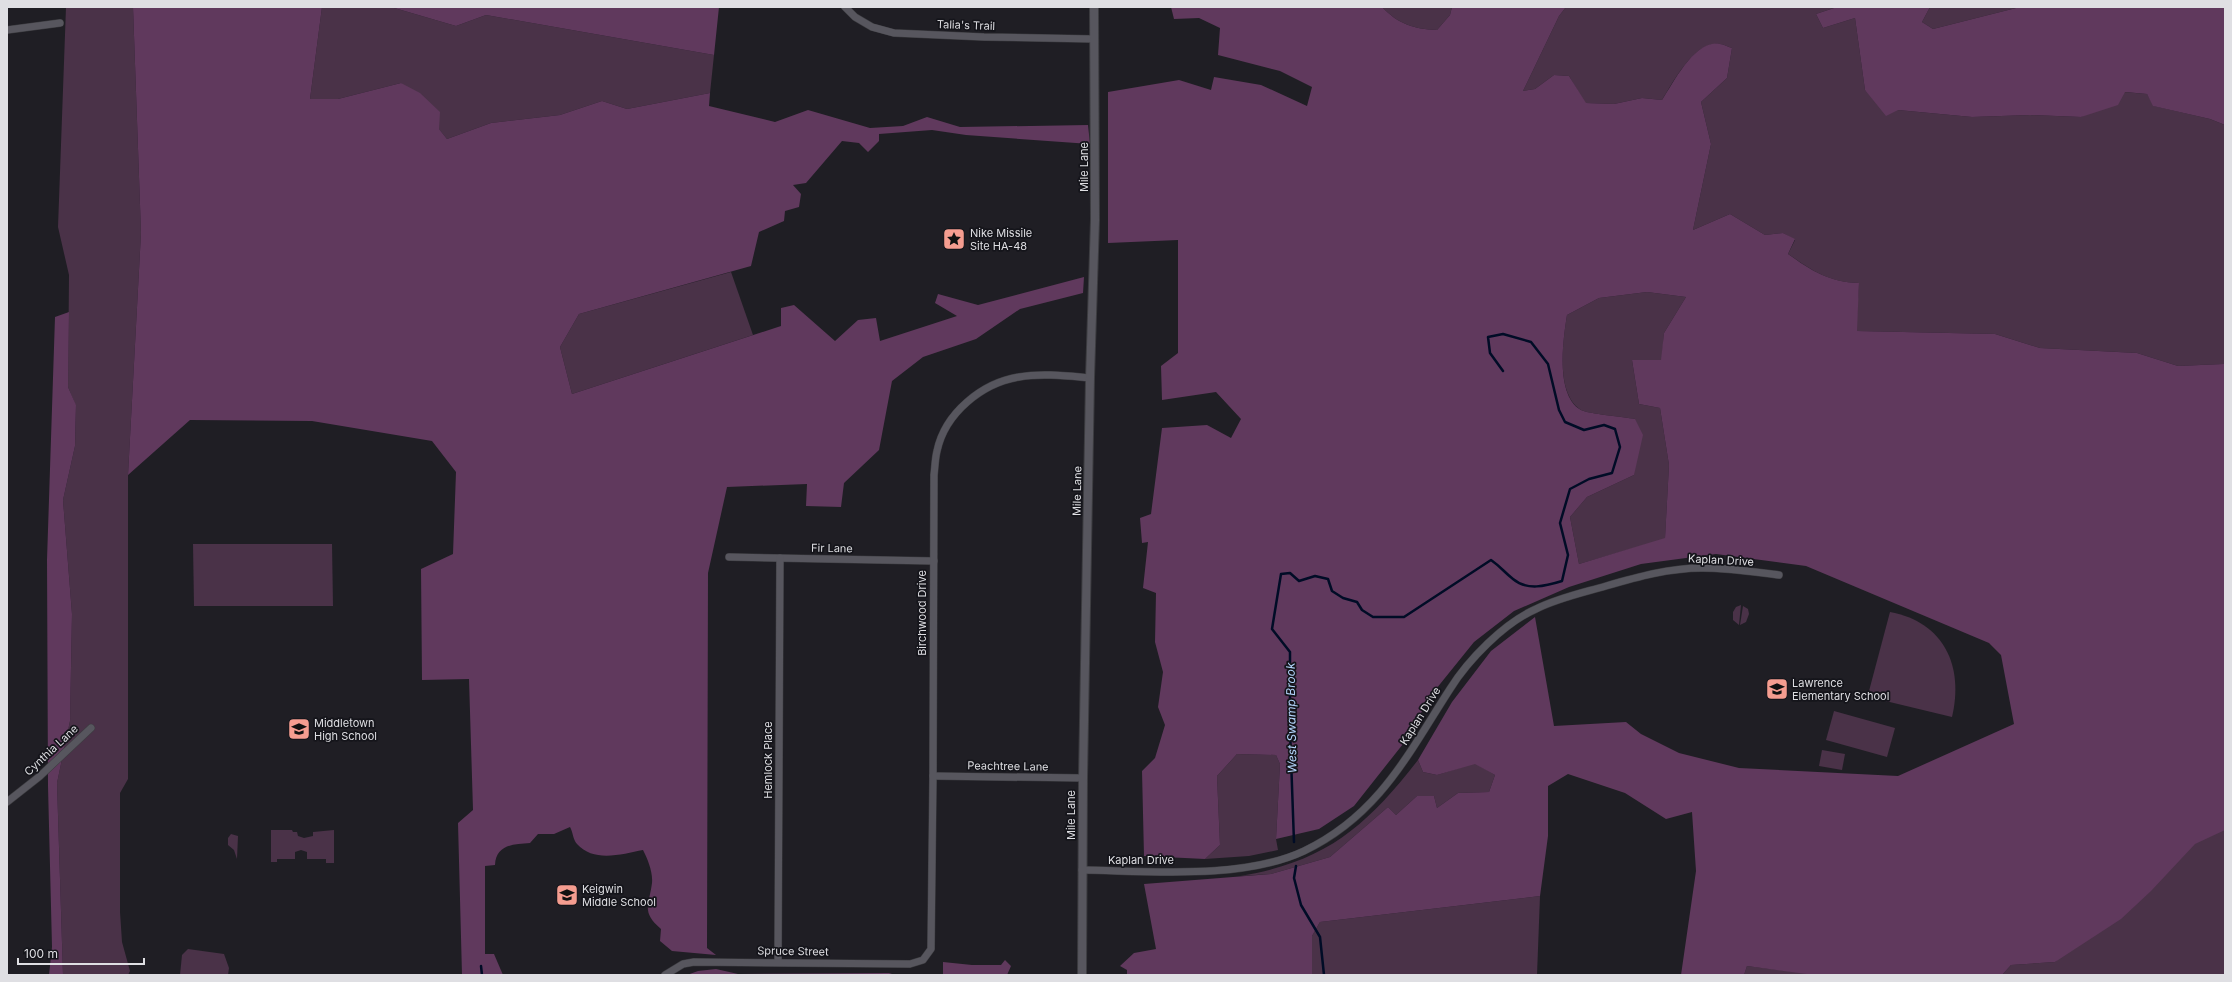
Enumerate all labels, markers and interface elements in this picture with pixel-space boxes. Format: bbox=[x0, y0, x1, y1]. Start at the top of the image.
street label: Talia's Trail bbox=[937, 17, 995, 33]
street label: Mile Lane bbox=[1077, 142, 1091, 192]
place icon: Nike Missile Site HA-48 bbox=[941, 226, 967, 252]
place label: Nike Missile Site HA-48 bbox=[970, 226, 1032, 253]
street label: Mile Lane bbox=[1070, 466, 1084, 516]
street label: Fir Lane bbox=[811, 541, 853, 555]
street label: Kaplan Drive bbox=[1688, 551, 1754, 569]
street label: Birchwood Drive bbox=[915, 570, 929, 656]
water label: West Swamp Brook bbox=[1283, 662, 1299, 774]
school or university icon: Lawrence Elementary School bbox=[1764, 676, 1790, 702]
place label: Lawrence Elementary School bbox=[1792, 676, 1889, 703]
street label: Kaplan Drive bbox=[1397, 684, 1443, 748]
school or university icon: Middletown High School bbox=[286, 716, 312, 742]
place label: Middletown High School bbox=[314, 716, 377, 743]
street label: Hemlock Place bbox=[761, 721, 775, 799]
street label: Cynthia Lane bbox=[21, 722, 81, 778]
street label: Peachtree Lane bbox=[967, 758, 1049, 774]
street label: Mile Lane bbox=[1064, 790, 1078, 840]
street label: Kaplan Drive bbox=[1108, 853, 1174, 867]
school or university icon: Keigwin Middle School bbox=[554, 882, 580, 908]
place label: Keigwin Middle School bbox=[582, 882, 656, 909]
scale bar bbox=[18, 940, 144, 966]
street label: Spruce Street bbox=[757, 943, 829, 959]
text: 100 m bbox=[24, 946, 58, 961]

